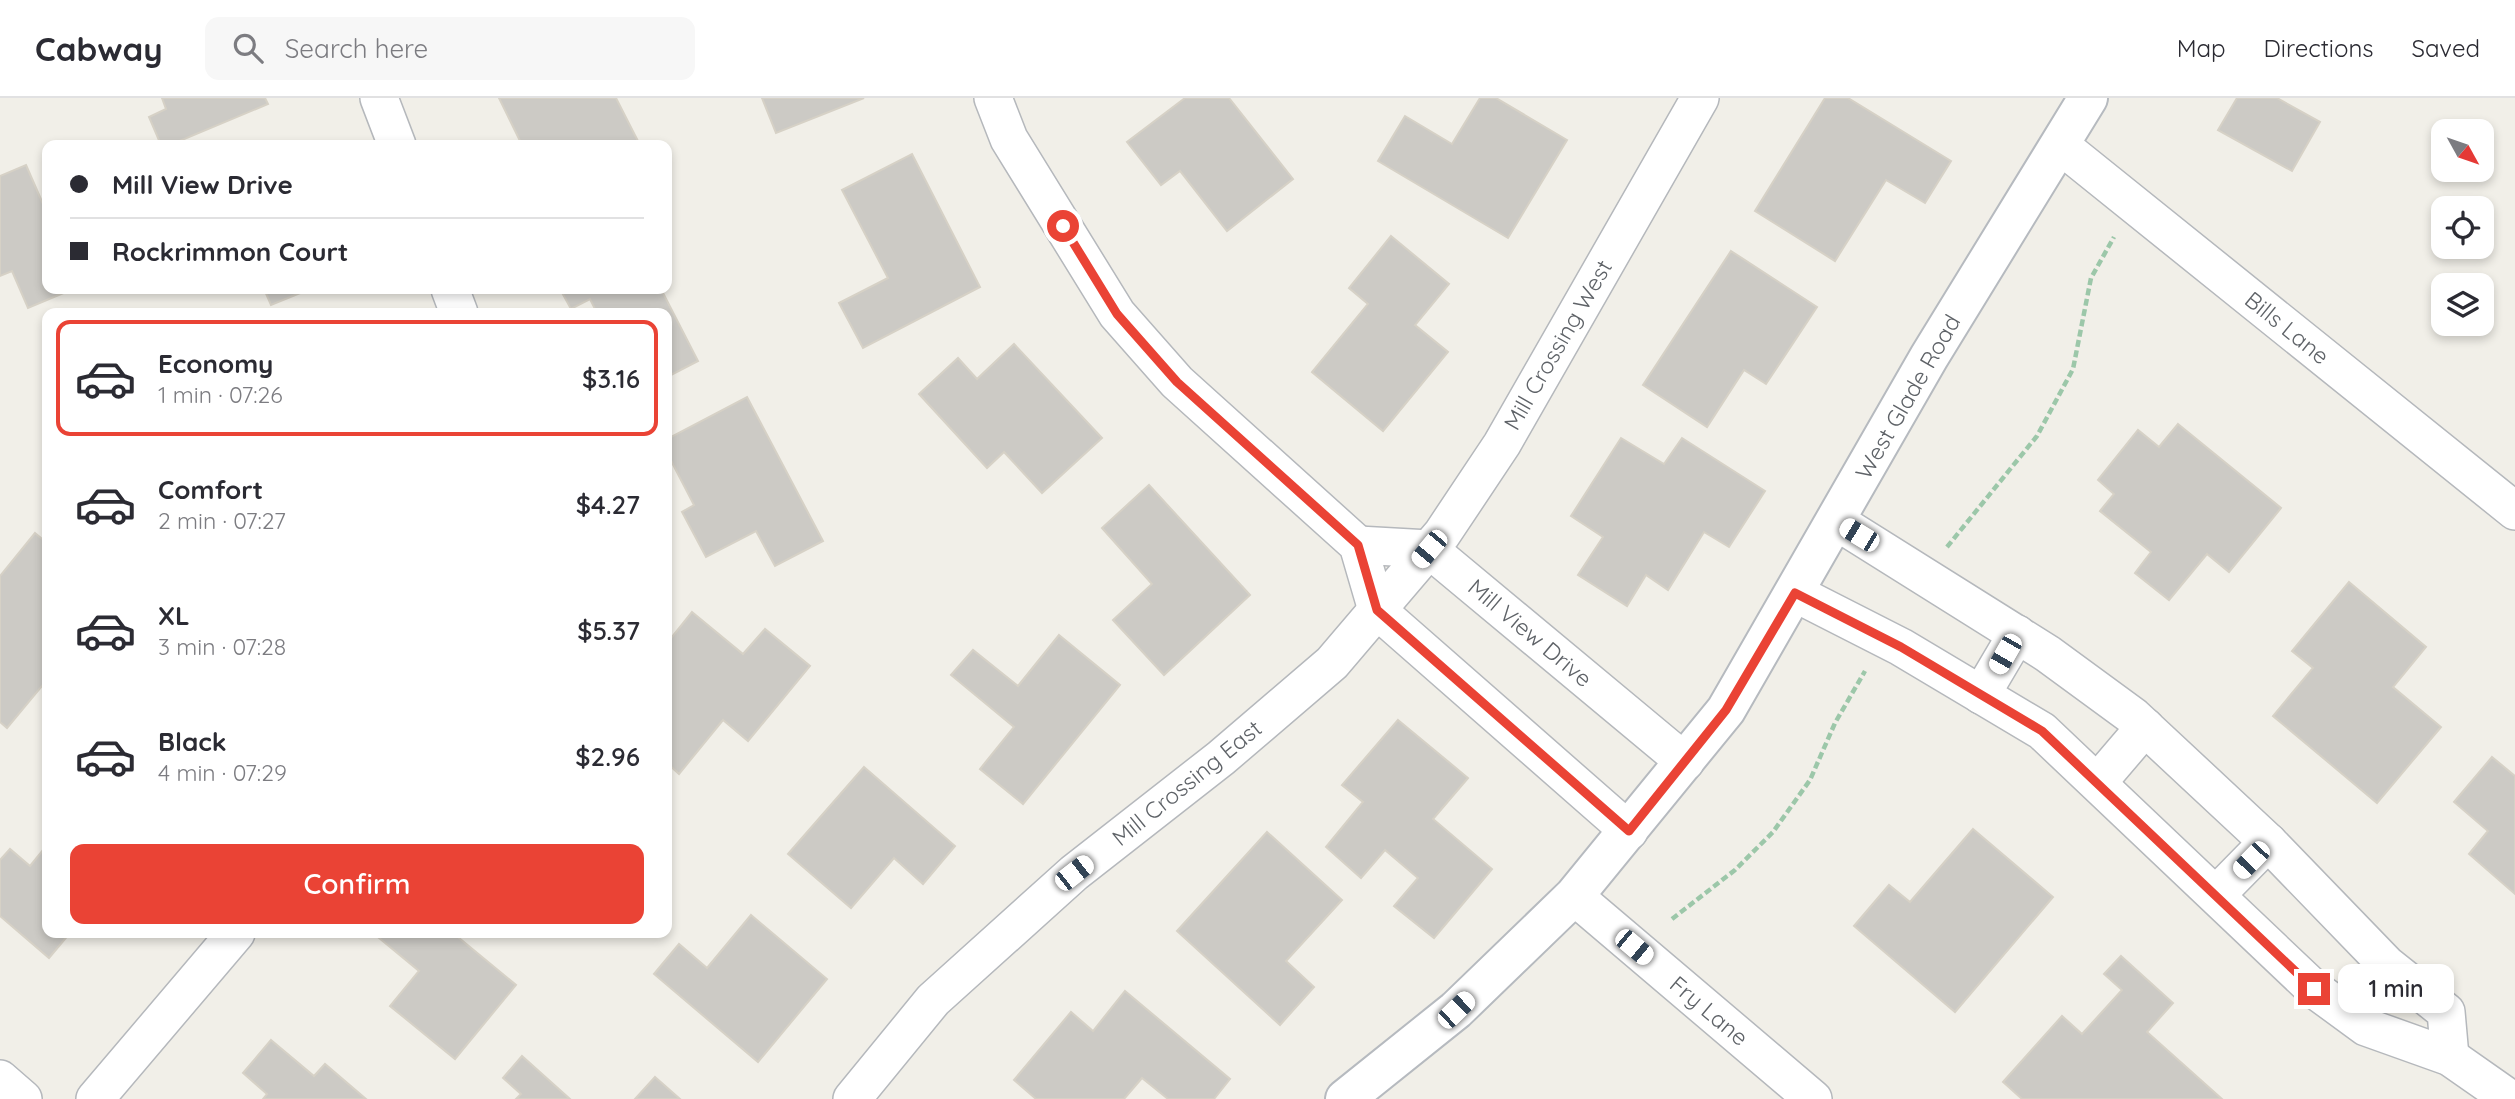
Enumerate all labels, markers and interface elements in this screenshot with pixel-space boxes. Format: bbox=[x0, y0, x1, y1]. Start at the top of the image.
search box bbox=[205, 17, 695, 80]
text: Cabway bbox=[35, 28, 163, 69]
icon: search bbox=[229, 29, 267, 67]
text: Search here bbox=[285, 32, 428, 65]
text: Map bbox=[2177, 33, 2226, 63]
text: Directions bbox=[2264, 33, 2374, 63]
text: Saved bbox=[2412, 33, 2480, 63]
north arrow bbox=[2431, 119, 2494, 182]
map controls bbox=[2431, 119, 2494, 336]
text: Mill View Drive bbox=[112, 168, 293, 201]
button: locate bbox=[2431, 196, 2494, 259]
route start bbox=[1047, 210, 1079, 242]
text: Rockrimmon Court bbox=[112, 235, 348, 268]
street label: Mill Crossing West bbox=[1497, 254, 1618, 435]
button: layers bbox=[2431, 273, 2494, 336]
street label: Bills Lane bbox=[2239, 285, 2335, 370]
street label: West Glade Road bbox=[1849, 309, 1966, 484]
icon: car bbox=[74, 347, 137, 410]
text: Economy bbox=[158, 347, 273, 380]
text: $3.16 bbox=[582, 362, 640, 395]
text: 1 min · 07:26 bbox=[158, 380, 283, 409]
icon: car bbox=[74, 473, 137, 536]
text: Comfort bbox=[158, 473, 263, 506]
text: $4.27 bbox=[576, 488, 640, 521]
text: 2 min · 07:27 bbox=[158, 506, 286, 535]
car bbox=[1836, 515, 1883, 555]
car bbox=[1408, 526, 1451, 572]
street label: Mill View Drive bbox=[1462, 572, 1598, 693]
icon: car bbox=[74, 599, 137, 662]
text: XL bbox=[158, 599, 190, 632]
text: $5.37 bbox=[577, 614, 640, 647]
car bbox=[1986, 631, 2025, 677]
text: 3 min · 07:28 bbox=[158, 632, 286, 661]
street label: Mill Crossing East bbox=[1106, 713, 1267, 852]
icon: car bbox=[74, 725, 137, 788]
text: Black bbox=[158, 725, 227, 758]
text: $2.96 bbox=[575, 740, 640, 773]
text: 4 min · 07:29 bbox=[158, 758, 287, 787]
car bbox=[2229, 838, 2274, 882]
button: Confirm bbox=[70, 844, 644, 924]
car bbox=[1051, 852, 1098, 894]
car bbox=[1612, 925, 1657, 969]
callout: 1 min bbox=[2338, 964, 2454, 1014]
street label: Fry Lane bbox=[1664, 969, 1754, 1052]
route end bbox=[2298, 973, 2330, 1005]
text: 1 min bbox=[2368, 974, 2424, 1003]
car bbox=[1434, 988, 1479, 1032]

